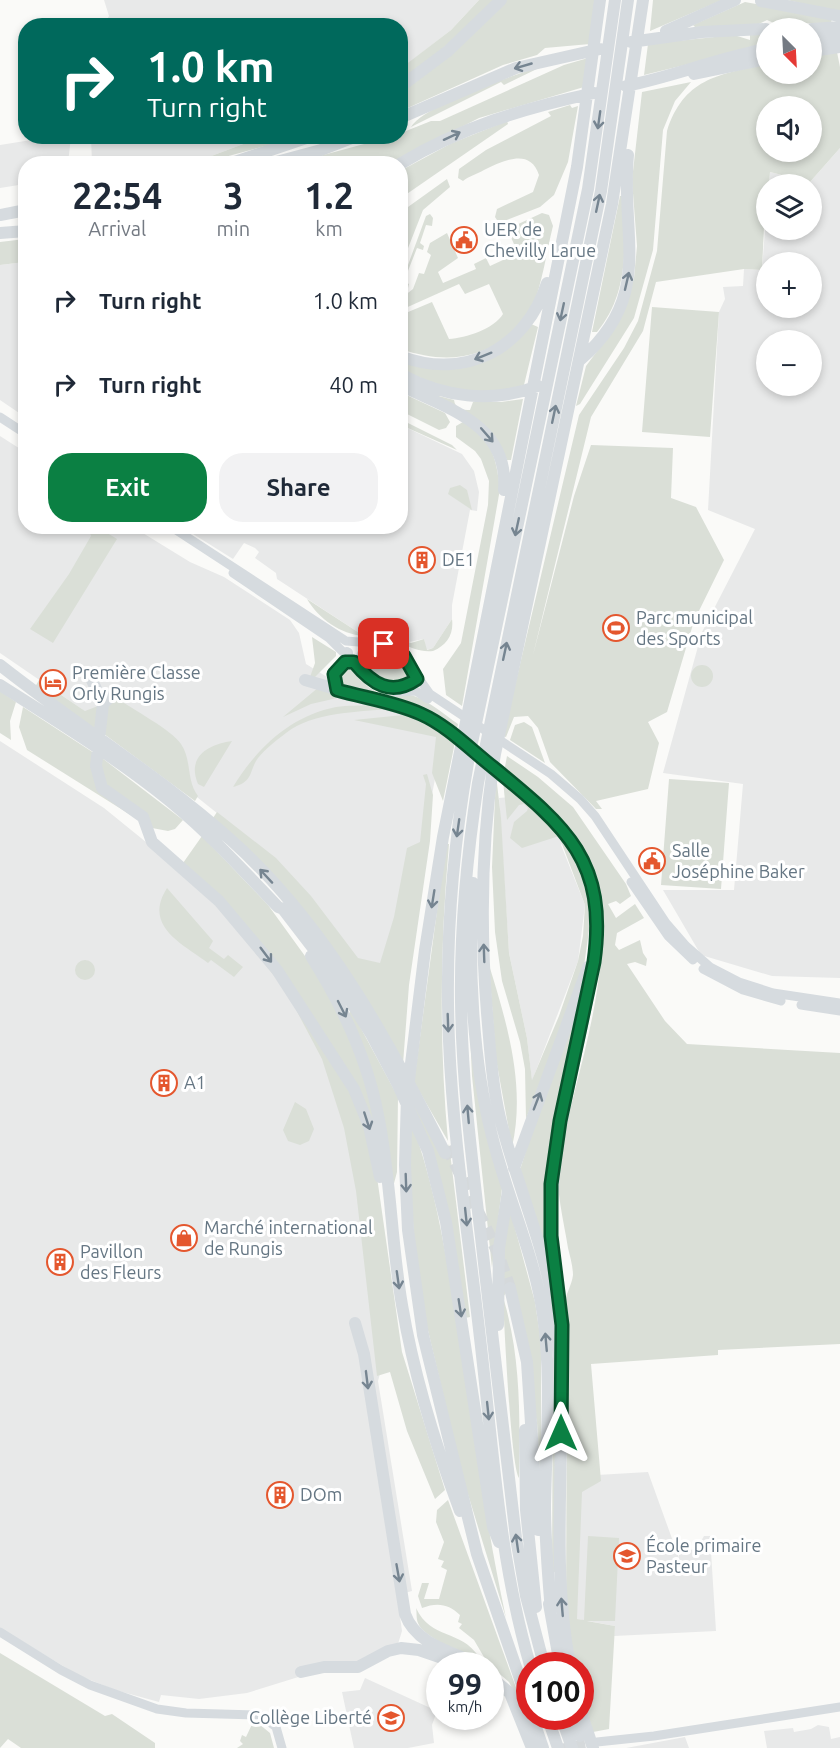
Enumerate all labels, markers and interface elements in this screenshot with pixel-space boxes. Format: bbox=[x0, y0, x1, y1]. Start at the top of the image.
north arrow bbox=[756, 18, 822, 84]
map controls bbox=[756, 18, 822, 396]
icon: right bbox=[48, 42, 126, 120]
text: 1.0 km bbox=[147, 43, 274, 90]
one-way arrow bbox=[514, 61, 533, 72]
text: Turn right bbox=[147, 92, 267, 122]
button: sound bbox=[756, 96, 822, 162]
one-way arrow bbox=[593, 110, 604, 130]
one-way arrow bbox=[443, 130, 461, 142]
button: layers bbox=[756, 174, 822, 240]
text: 22:54 bbox=[72, 175, 162, 216]
text: 3 bbox=[223, 175, 243, 216]
text: 1.2 bbox=[304, 175, 354, 216]
one-way arrow bbox=[593, 193, 604, 213]
text: Arrival bbox=[88, 217, 146, 240]
text: min bbox=[217, 217, 250, 240]
text: km bbox=[315, 217, 343, 240]
place label: UER de Chevilly Larue bbox=[484, 219, 596, 260]
public building icon: UER de Chevilly Larue bbox=[449, 225, 479, 255]
button: + bbox=[756, 252, 822, 318]
one-way arrow bbox=[621, 272, 633, 291]
icon: right bbox=[48, 284, 81, 317]
text: Turn right bbox=[99, 288, 201, 313]
text: 1.0 km bbox=[313, 288, 378, 313]
one-way arrow bbox=[556, 302, 567, 321]
button: − bbox=[756, 330, 822, 396]
one-way arrow bbox=[474, 351, 492, 362]
icon: right bbox=[48, 368, 81, 401]
text: Turn right bbox=[99, 372, 201, 397]
text: 40 m bbox=[329, 372, 378, 397]
one-way arrow bbox=[549, 405, 560, 424]
one-way arrow bbox=[480, 427, 493, 443]
button: Exit bbox=[48, 453, 207, 522]
button: Share bbox=[219, 453, 378, 522]
one-way arrow bbox=[511, 517, 523, 536]
building icon: DE1 bbox=[407, 545, 437, 575]
place label: DE1 bbox=[442, 549, 475, 569]
place label: Parc municipal des Sports bbox=[636, 607, 753, 648]
sports icon: Parc municipal des Sports bbox=[601, 613, 631, 643]
pin bbox=[358, 618, 409, 669]
icon: arrive bbox=[367, 627, 400, 660]
one-way arrow bbox=[500, 642, 511, 662]
place label: Première Classe Orly Rungis bbox=[72, 662, 201, 703]
hotel icon: Première Classe Orly Rungis bbox=[38, 668, 68, 698]
one-way arrow bbox=[453, 818, 464, 838]
place label: Salle Joséphine Baker bbox=[672, 840, 805, 881]
public building icon: Salle Joséphine Baker bbox=[637, 846, 667, 876]
one-way arrow bbox=[259, 869, 273, 884]
one-way arrow bbox=[427, 888, 438, 908]
one-way arrow bbox=[478, 943, 489, 963]
one-way arrow bbox=[259, 946, 272, 962]
one-way arrow bbox=[336, 1000, 348, 1018]
one-way arrow bbox=[443, 1012, 454, 1032]
building icon: A1 bbox=[149, 1068, 179, 1098]
place label: A1 bbox=[184, 1072, 206, 1092]
one-way arrow bbox=[533, 1093, 544, 1111]
one-way arrow bbox=[462, 1104, 473, 1124]
one-way arrow bbox=[362, 1111, 373, 1130]
one-way arrow bbox=[400, 1172, 412, 1192]
one-way arrow bbox=[461, 1206, 472, 1226]
place label: Marché international de Rungis bbox=[204, 1217, 373, 1258]
shop icon: Marché international de Rungis bbox=[169, 1223, 199, 1253]
place label: Pavillon des Fleurs bbox=[80, 1241, 162, 1282]
building icon: Pavillon des Fleurs bbox=[45, 1247, 75, 1277]
one-way arrow bbox=[392, 1270, 403, 1290]
one-way arrow bbox=[454, 1297, 465, 1317]
one-way arrow bbox=[540, 1333, 551, 1353]
one-way arrow bbox=[362, 1370, 373, 1390]
one-way arrow bbox=[483, 1400, 494, 1420]
position arrow bbox=[529, 1401, 593, 1465]
building icon: DOm bbox=[265, 1480, 295, 1510]
place label: DOm bbox=[300, 1484, 342, 1504]
one-way arrow bbox=[512, 1534, 523, 1554]
place label: École primaire Pasteur bbox=[646, 1534, 761, 1576]
school or university icon: École primaire Pasteur bbox=[612, 1541, 642, 1571]
one-way arrow bbox=[393, 1563, 404, 1582]
one-way arrow bbox=[556, 1598, 567, 1618]
speed limit sign: 100 bbox=[516, 1652, 594, 1730]
text: 99 bbox=[448, 1667, 482, 1701]
text: km/h bbox=[448, 1698, 482, 1715]
school or university icon: Collège Liberté bbox=[376, 1703, 406, 1733]
place label: Collège Liberté bbox=[249, 1707, 372, 1727]

